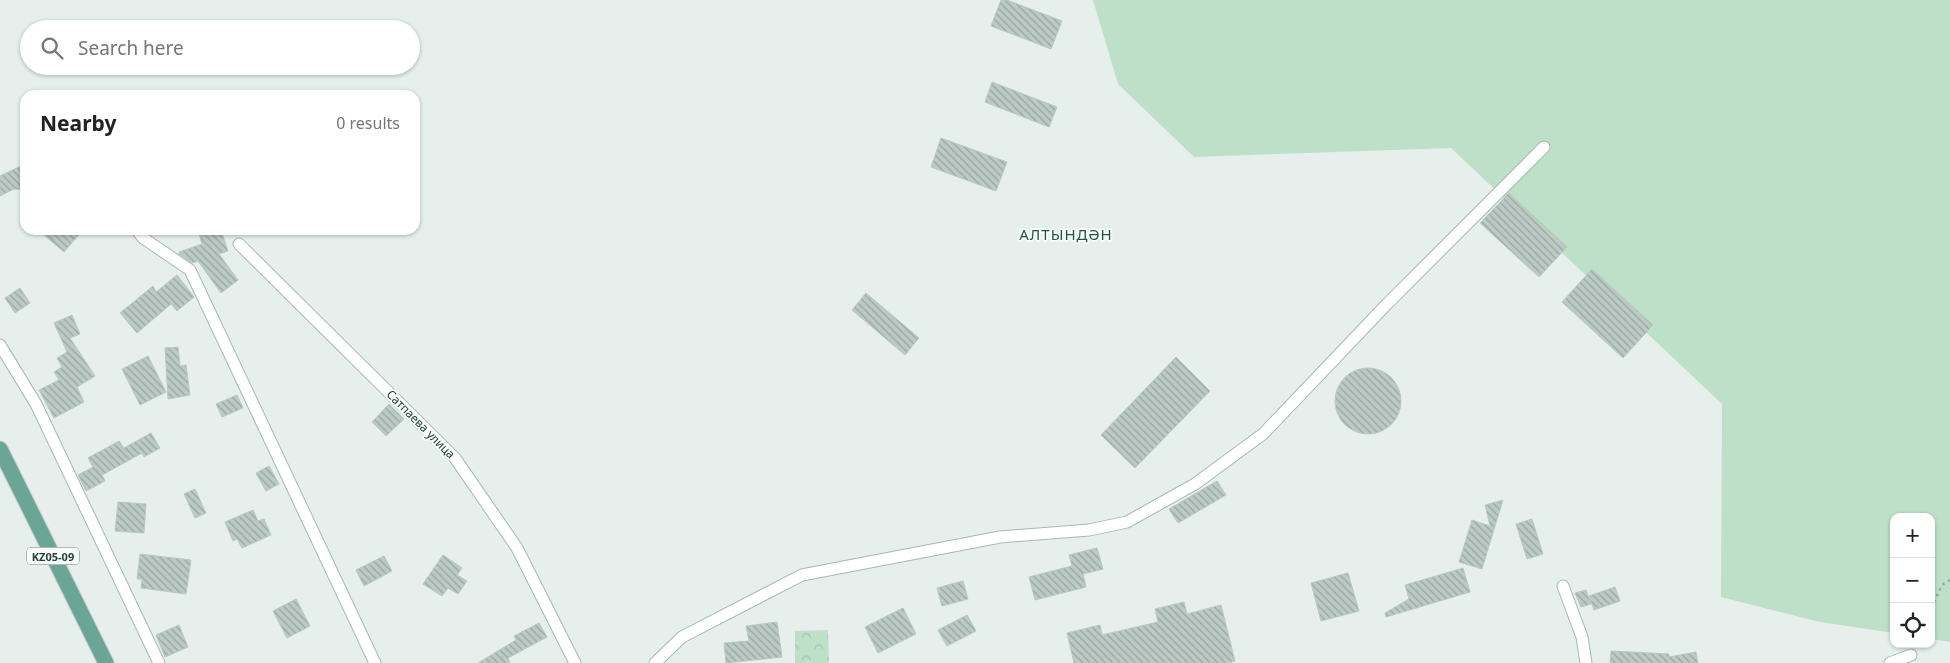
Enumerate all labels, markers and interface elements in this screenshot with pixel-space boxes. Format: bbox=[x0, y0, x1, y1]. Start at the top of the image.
search box bbox=[20, 20, 420, 75]
icon: search bbox=[38, 34, 66, 62]
text: Search here bbox=[78, 35, 184, 61]
text: Nearby bbox=[40, 109, 116, 137]
text: 0 results bbox=[336, 112, 400, 134]
district label: АЛТЫНДӘН bbox=[1019, 224, 1113, 244]
street label: Сатпаева улица bbox=[383, 386, 459, 462]
map controls bbox=[1890, 513, 1935, 648]
button: + bbox=[1890, 513, 1935, 558]
road number: KZ05-09 bbox=[27, 548, 79, 564]
button: − bbox=[1890, 558, 1935, 603]
button: locate bbox=[1890, 603, 1935, 648]

